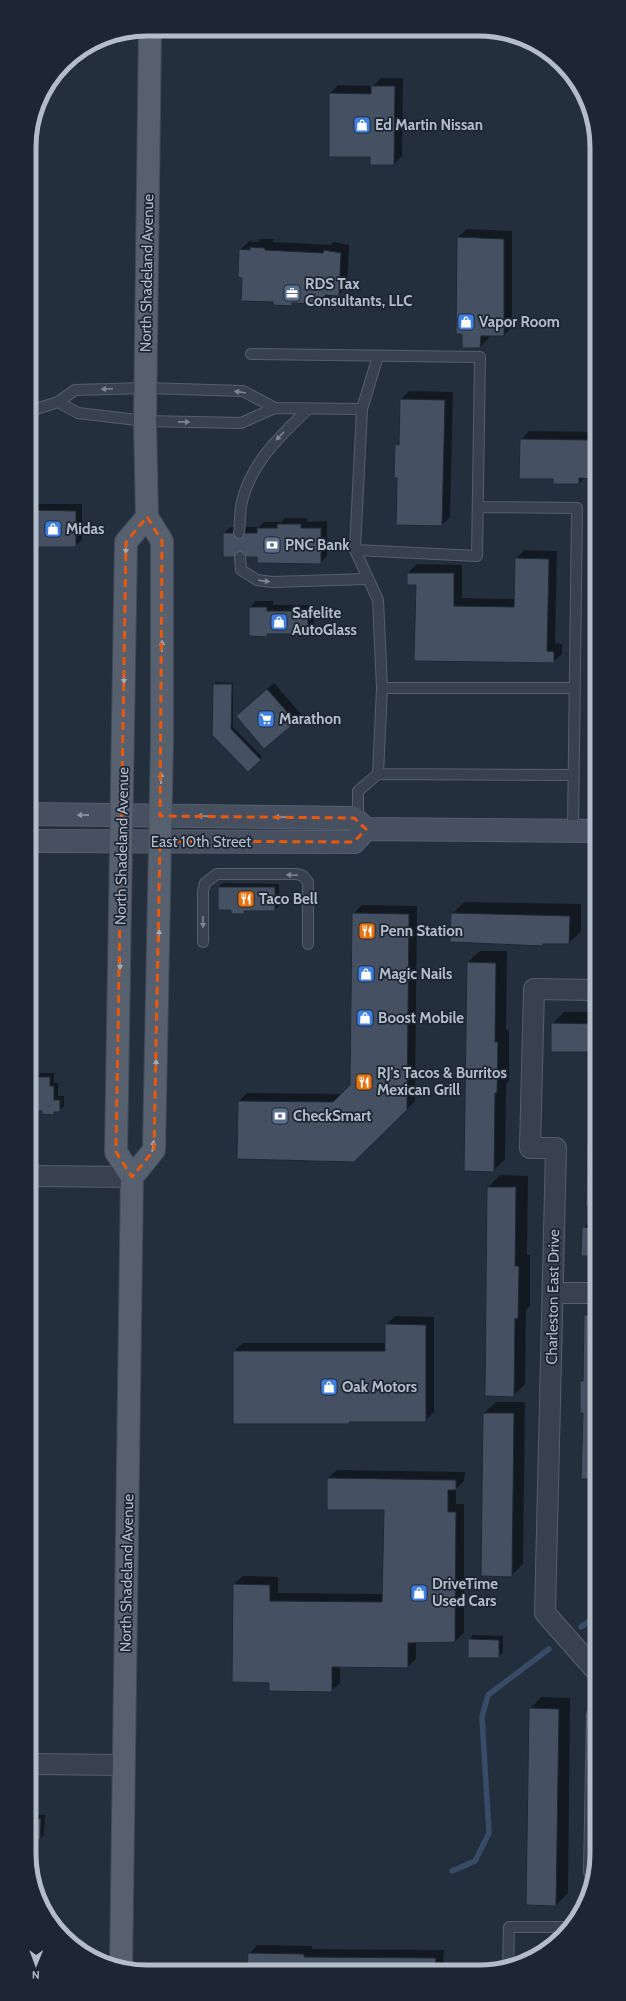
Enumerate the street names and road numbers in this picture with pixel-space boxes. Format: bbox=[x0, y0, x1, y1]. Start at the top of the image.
street label: North Shadeland Avenue bbox=[137, 193, 157, 352]
street label: North Shadeland Avenue bbox=[112, 766, 132, 925]
street label: East 10th Street bbox=[151, 833, 251, 851]
street label: Charleston East Drive bbox=[543, 1229, 563, 1365]
street label: North Shadeland Avenue bbox=[117, 1493, 137, 1652]

